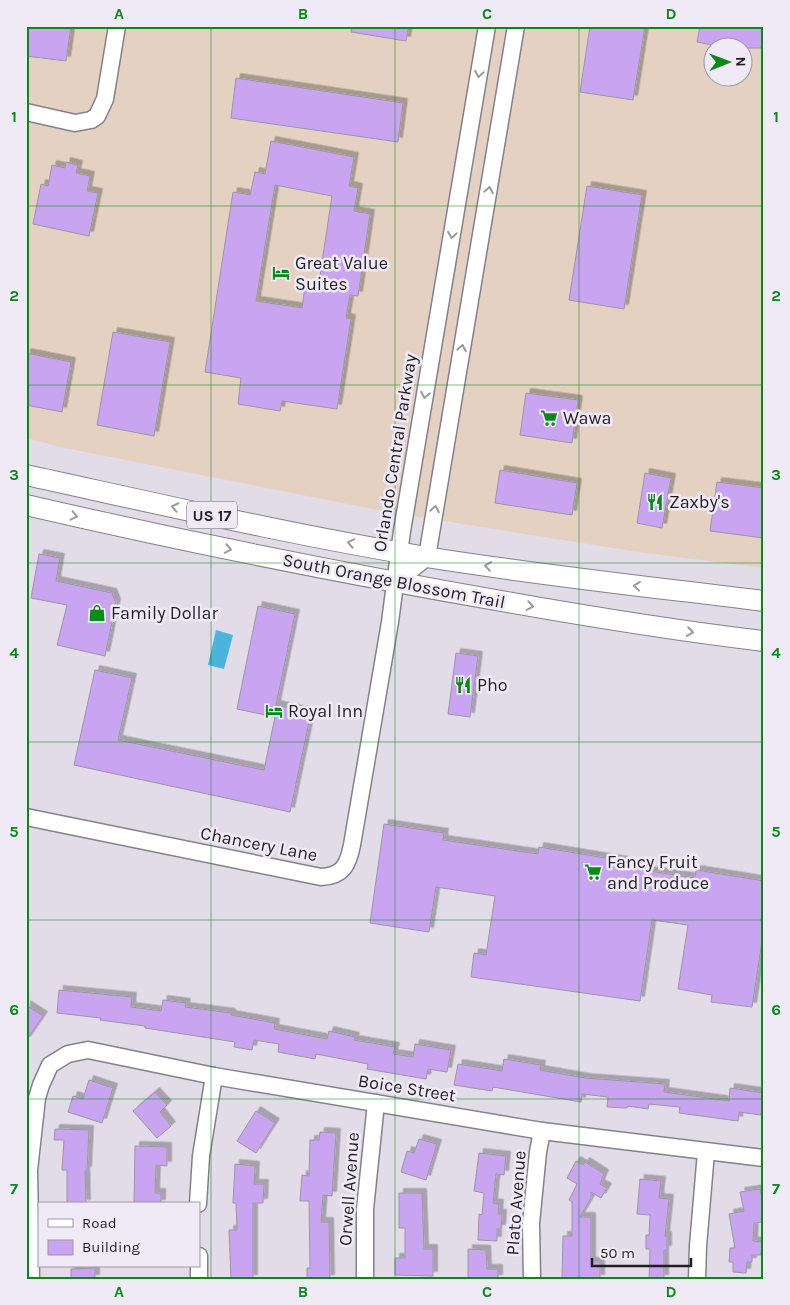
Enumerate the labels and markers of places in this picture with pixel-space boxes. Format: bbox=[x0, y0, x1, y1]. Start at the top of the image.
place label: Great Value Suites bbox=[295, 252, 388, 295]
hotel icon: Great Value Suites bbox=[271, 263, 291, 283]
place label: Wawa bbox=[563, 407, 611, 429]
supermarket icon: Wawa bbox=[539, 408, 559, 428]
place label: Zaxby's bbox=[669, 491, 730, 513]
restaurant icon: Zaxby's bbox=[645, 492, 665, 512]
place label: Family Dollar bbox=[111, 602, 219, 624]
shop icon: Family Dollar bbox=[87, 603, 107, 623]
place label: Pho bbox=[477, 674, 508, 696]
restaurant icon: Pho bbox=[453, 675, 473, 695]
place label: Royal Inn bbox=[288, 700, 363, 722]
hotel icon: Royal Inn bbox=[264, 701, 284, 721]
place label: Fancy Fruit and Produce bbox=[607, 851, 709, 894]
supermarket icon: Fancy Fruit and Produce bbox=[583, 862, 603, 882]

